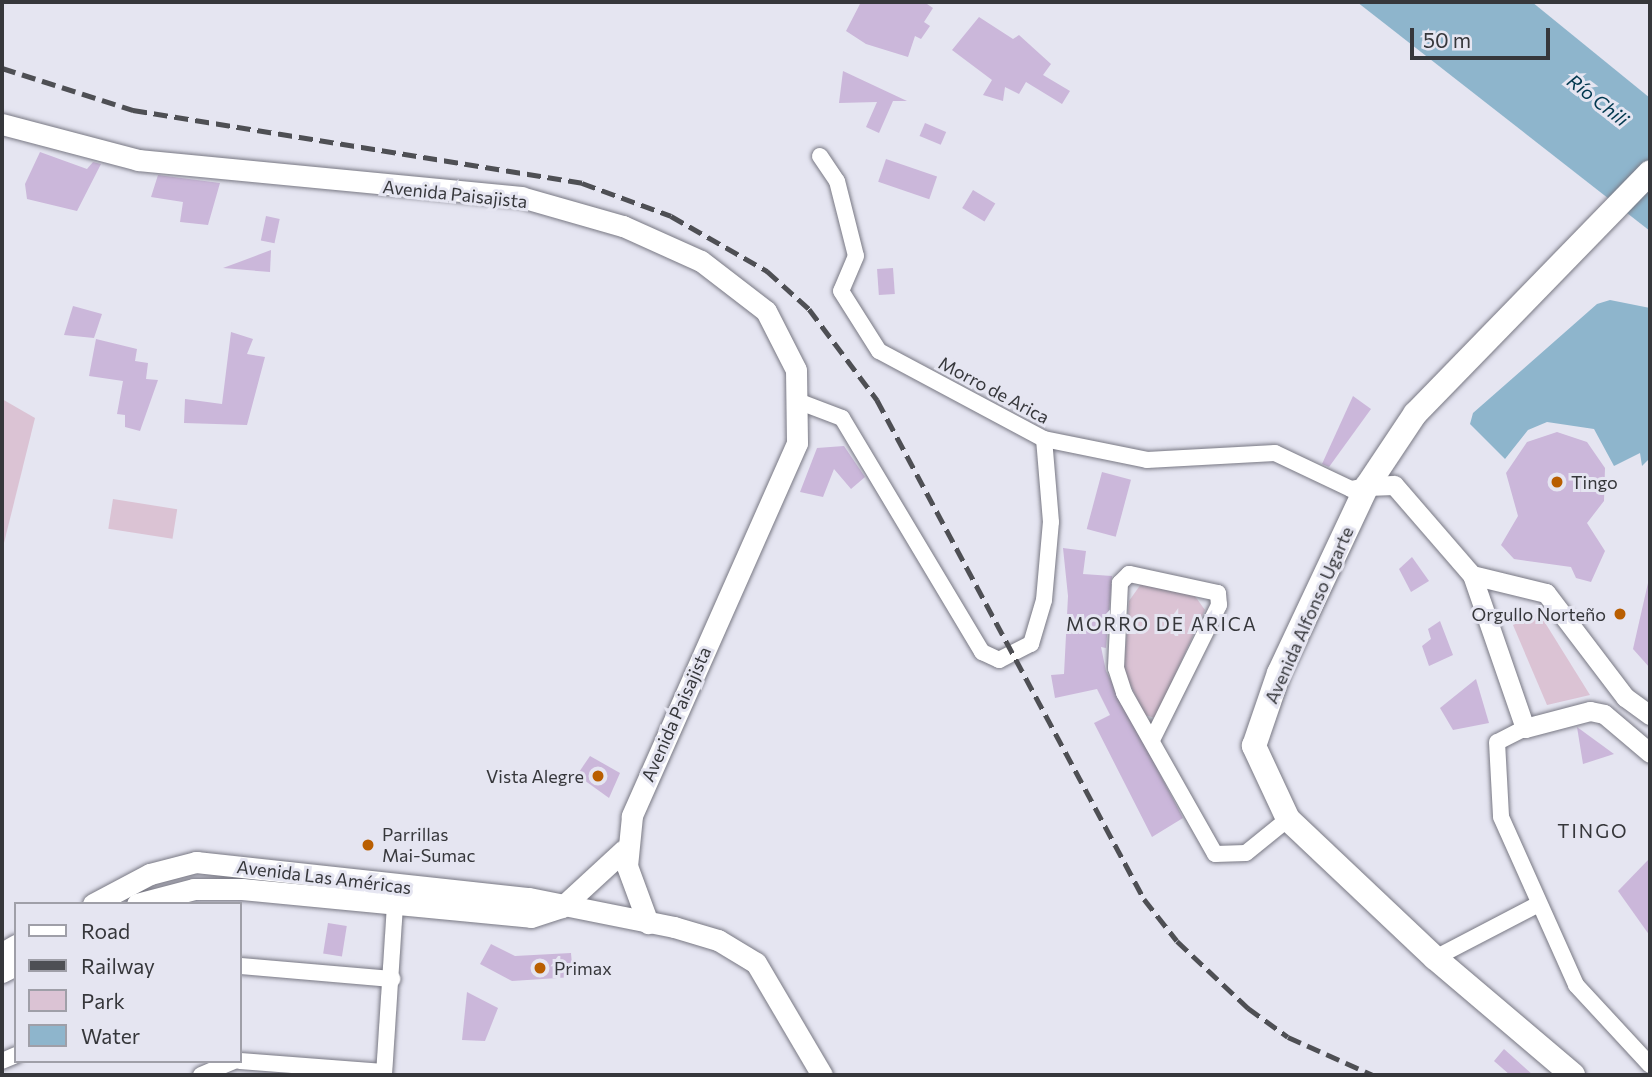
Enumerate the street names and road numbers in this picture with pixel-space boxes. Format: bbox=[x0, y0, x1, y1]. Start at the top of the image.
street label: Avenida Paisajista bbox=[382, 176, 528, 212]
street label: Morro de Arica bbox=[935, 352, 1053, 428]
street label: Avenida Alfonso Ugarte bbox=[1260, 523, 1358, 707]
street label: Avenida Paisajista bbox=[637, 643, 715, 785]
street label: Avenida Las Américas bbox=[236, 856, 412, 898]

